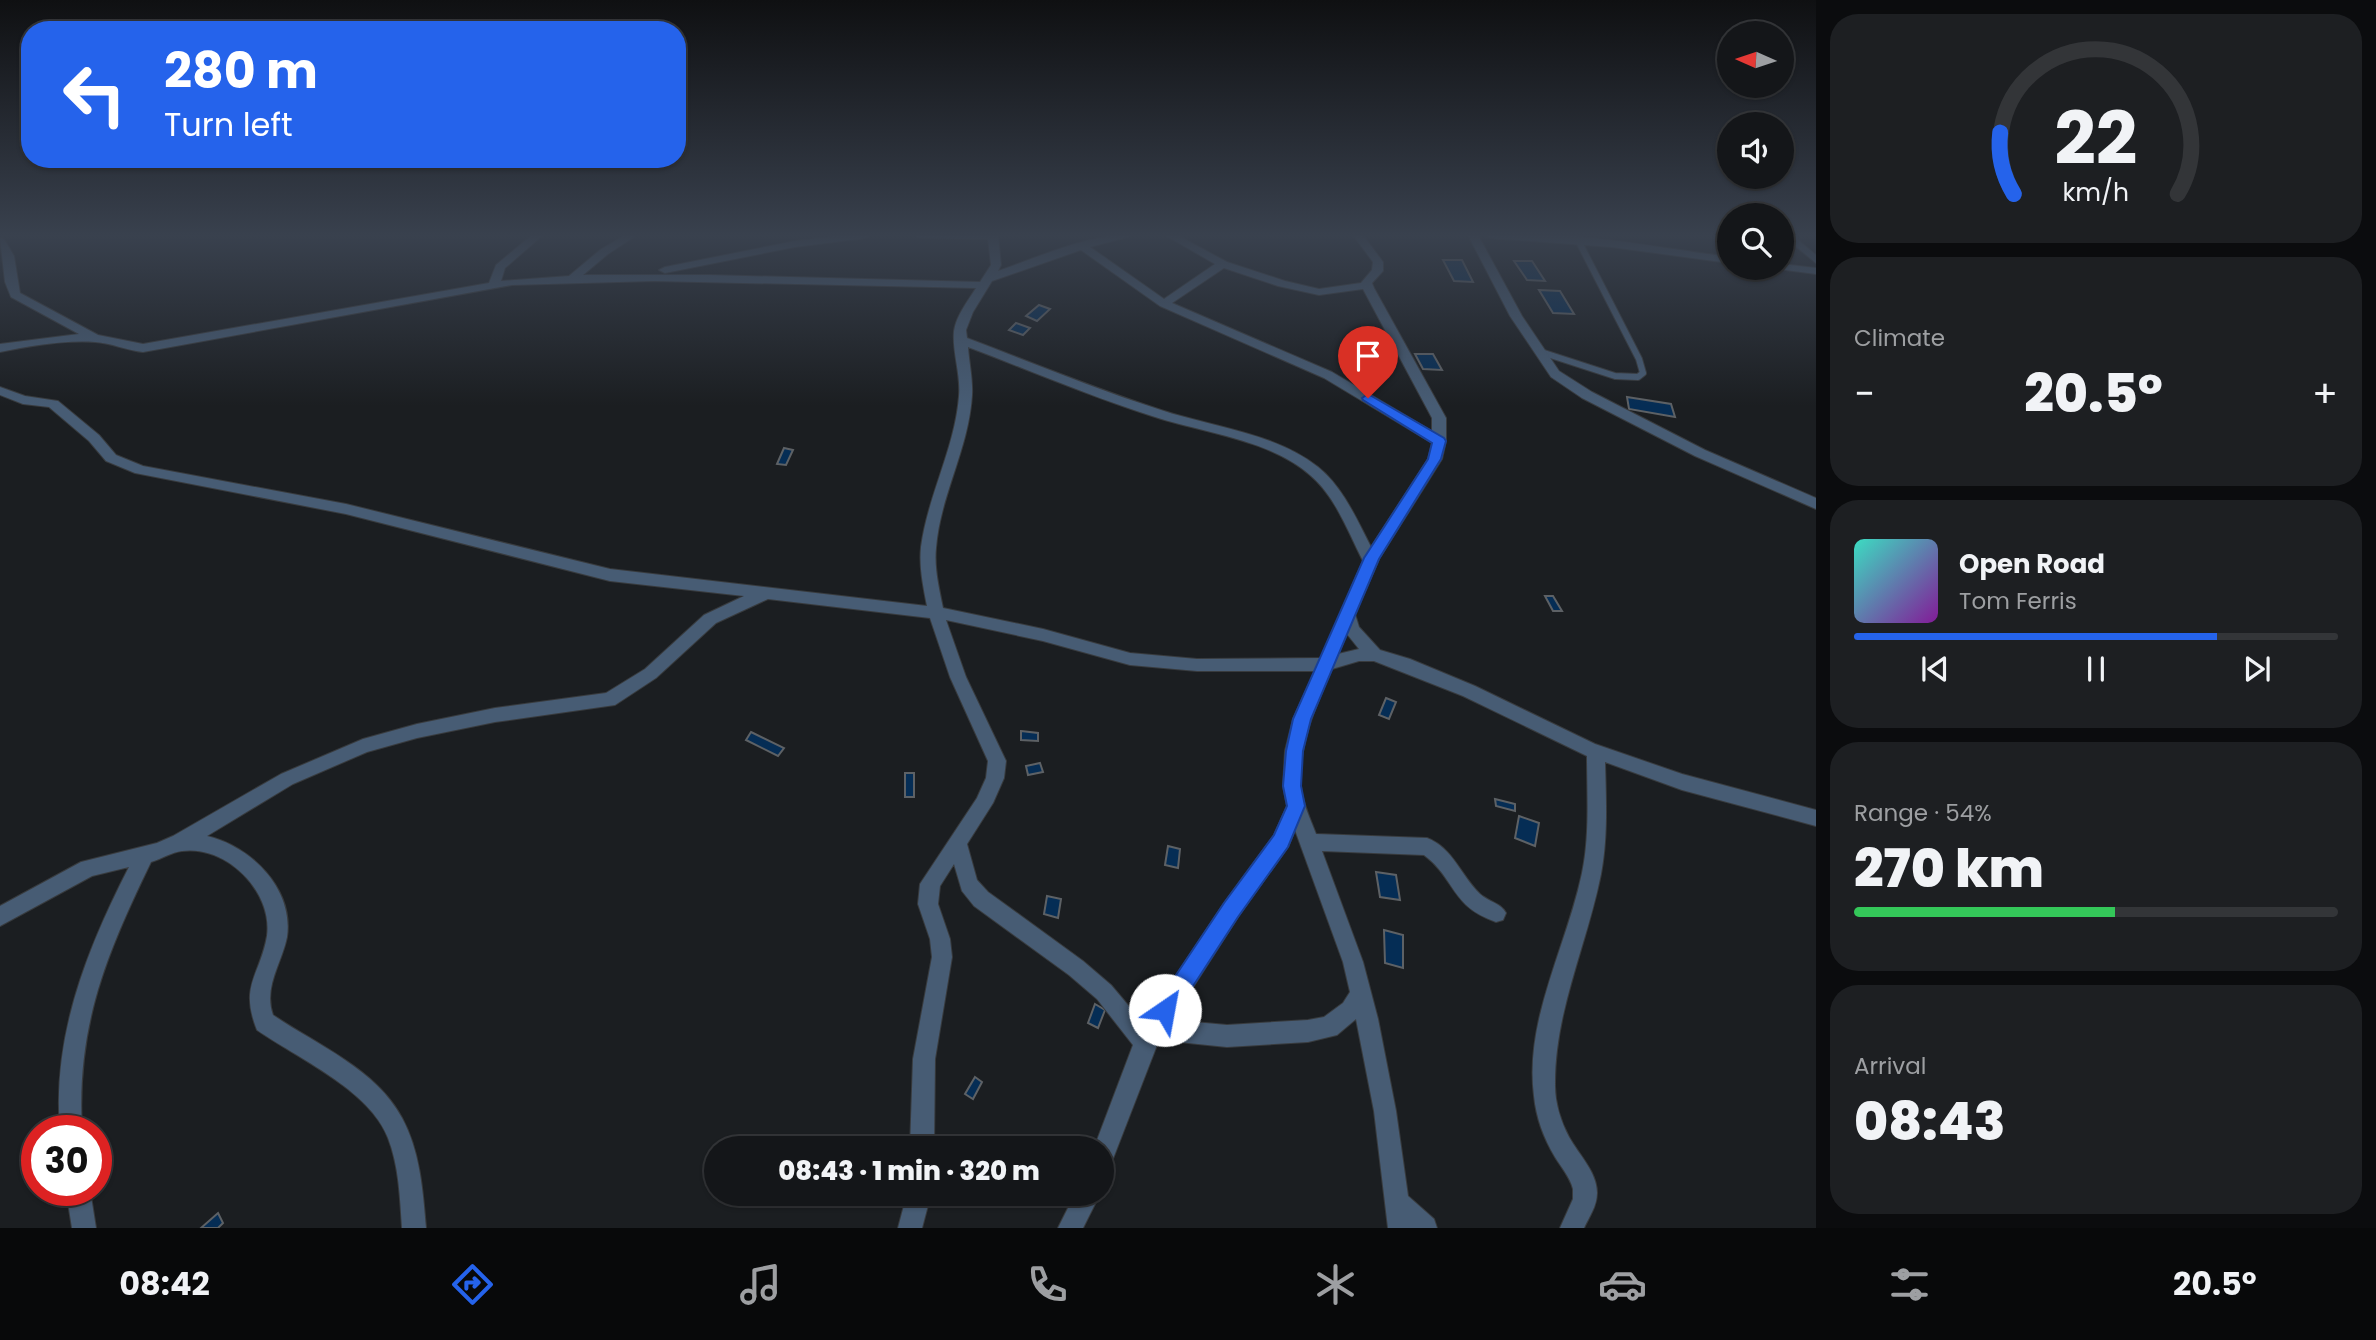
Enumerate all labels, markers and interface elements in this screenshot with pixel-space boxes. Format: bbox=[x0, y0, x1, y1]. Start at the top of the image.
north arrow bbox=[1717, 21, 1794, 98]
map controls bbox=[1717, 21, 1794, 280]
text: 280 m bbox=[164, 37, 318, 105]
icon: left bbox=[49, 49, 140, 140]
text: 22 bbox=[2054, 89, 2138, 190]
text: Turn left bbox=[164, 102, 293, 147]
button: sound bbox=[1717, 112, 1794, 189]
text: km/h bbox=[2063, 175, 2129, 210]
button: search bbox=[1717, 203, 1794, 280]
text: Climate bbox=[1854, 322, 1945, 354]
pin bbox=[1338, 326, 1398, 398]
icon: arrive bbox=[1349, 337, 1387, 375]
text: 20.5° bbox=[2024, 357, 2163, 430]
text: − bbox=[1854, 367, 1875, 420]
text: + bbox=[2312, 367, 2338, 420]
text: Open Road bbox=[1959, 546, 2105, 582]
text: Tom Ferris bbox=[1959, 585, 2077, 617]
icon: previous bbox=[1916, 650, 1954, 688]
icon: pause bbox=[2077, 650, 2115, 688]
icon: next bbox=[2238, 650, 2276, 688]
text: Range · 54% bbox=[1854, 797, 1992, 829]
text: 270 km bbox=[1854, 832, 2044, 905]
position arrow bbox=[1128, 973, 1202, 1047]
text: Arrival bbox=[1854, 1050, 1926, 1082]
text: 08:43 bbox=[1854, 1085, 2005, 1158]
speed limit sign: 30 bbox=[21, 1115, 112, 1206]
text: 08:43 · 1 min · 320 m bbox=[778, 1153, 1040, 1189]
icon: directions bbox=[448, 1260, 497, 1309]
icon: music bbox=[736, 1260, 785, 1309]
icon: phone bbox=[1023, 1260, 1072, 1309]
icon: climate bbox=[1311, 1260, 1360, 1309]
icon: car bbox=[1598, 1260, 1647, 1309]
icon: filters bbox=[1885, 1260, 1934, 1309]
text: 08:42 bbox=[119, 1261, 210, 1306]
text: 20.5° bbox=[2173, 1261, 2257, 1306]

